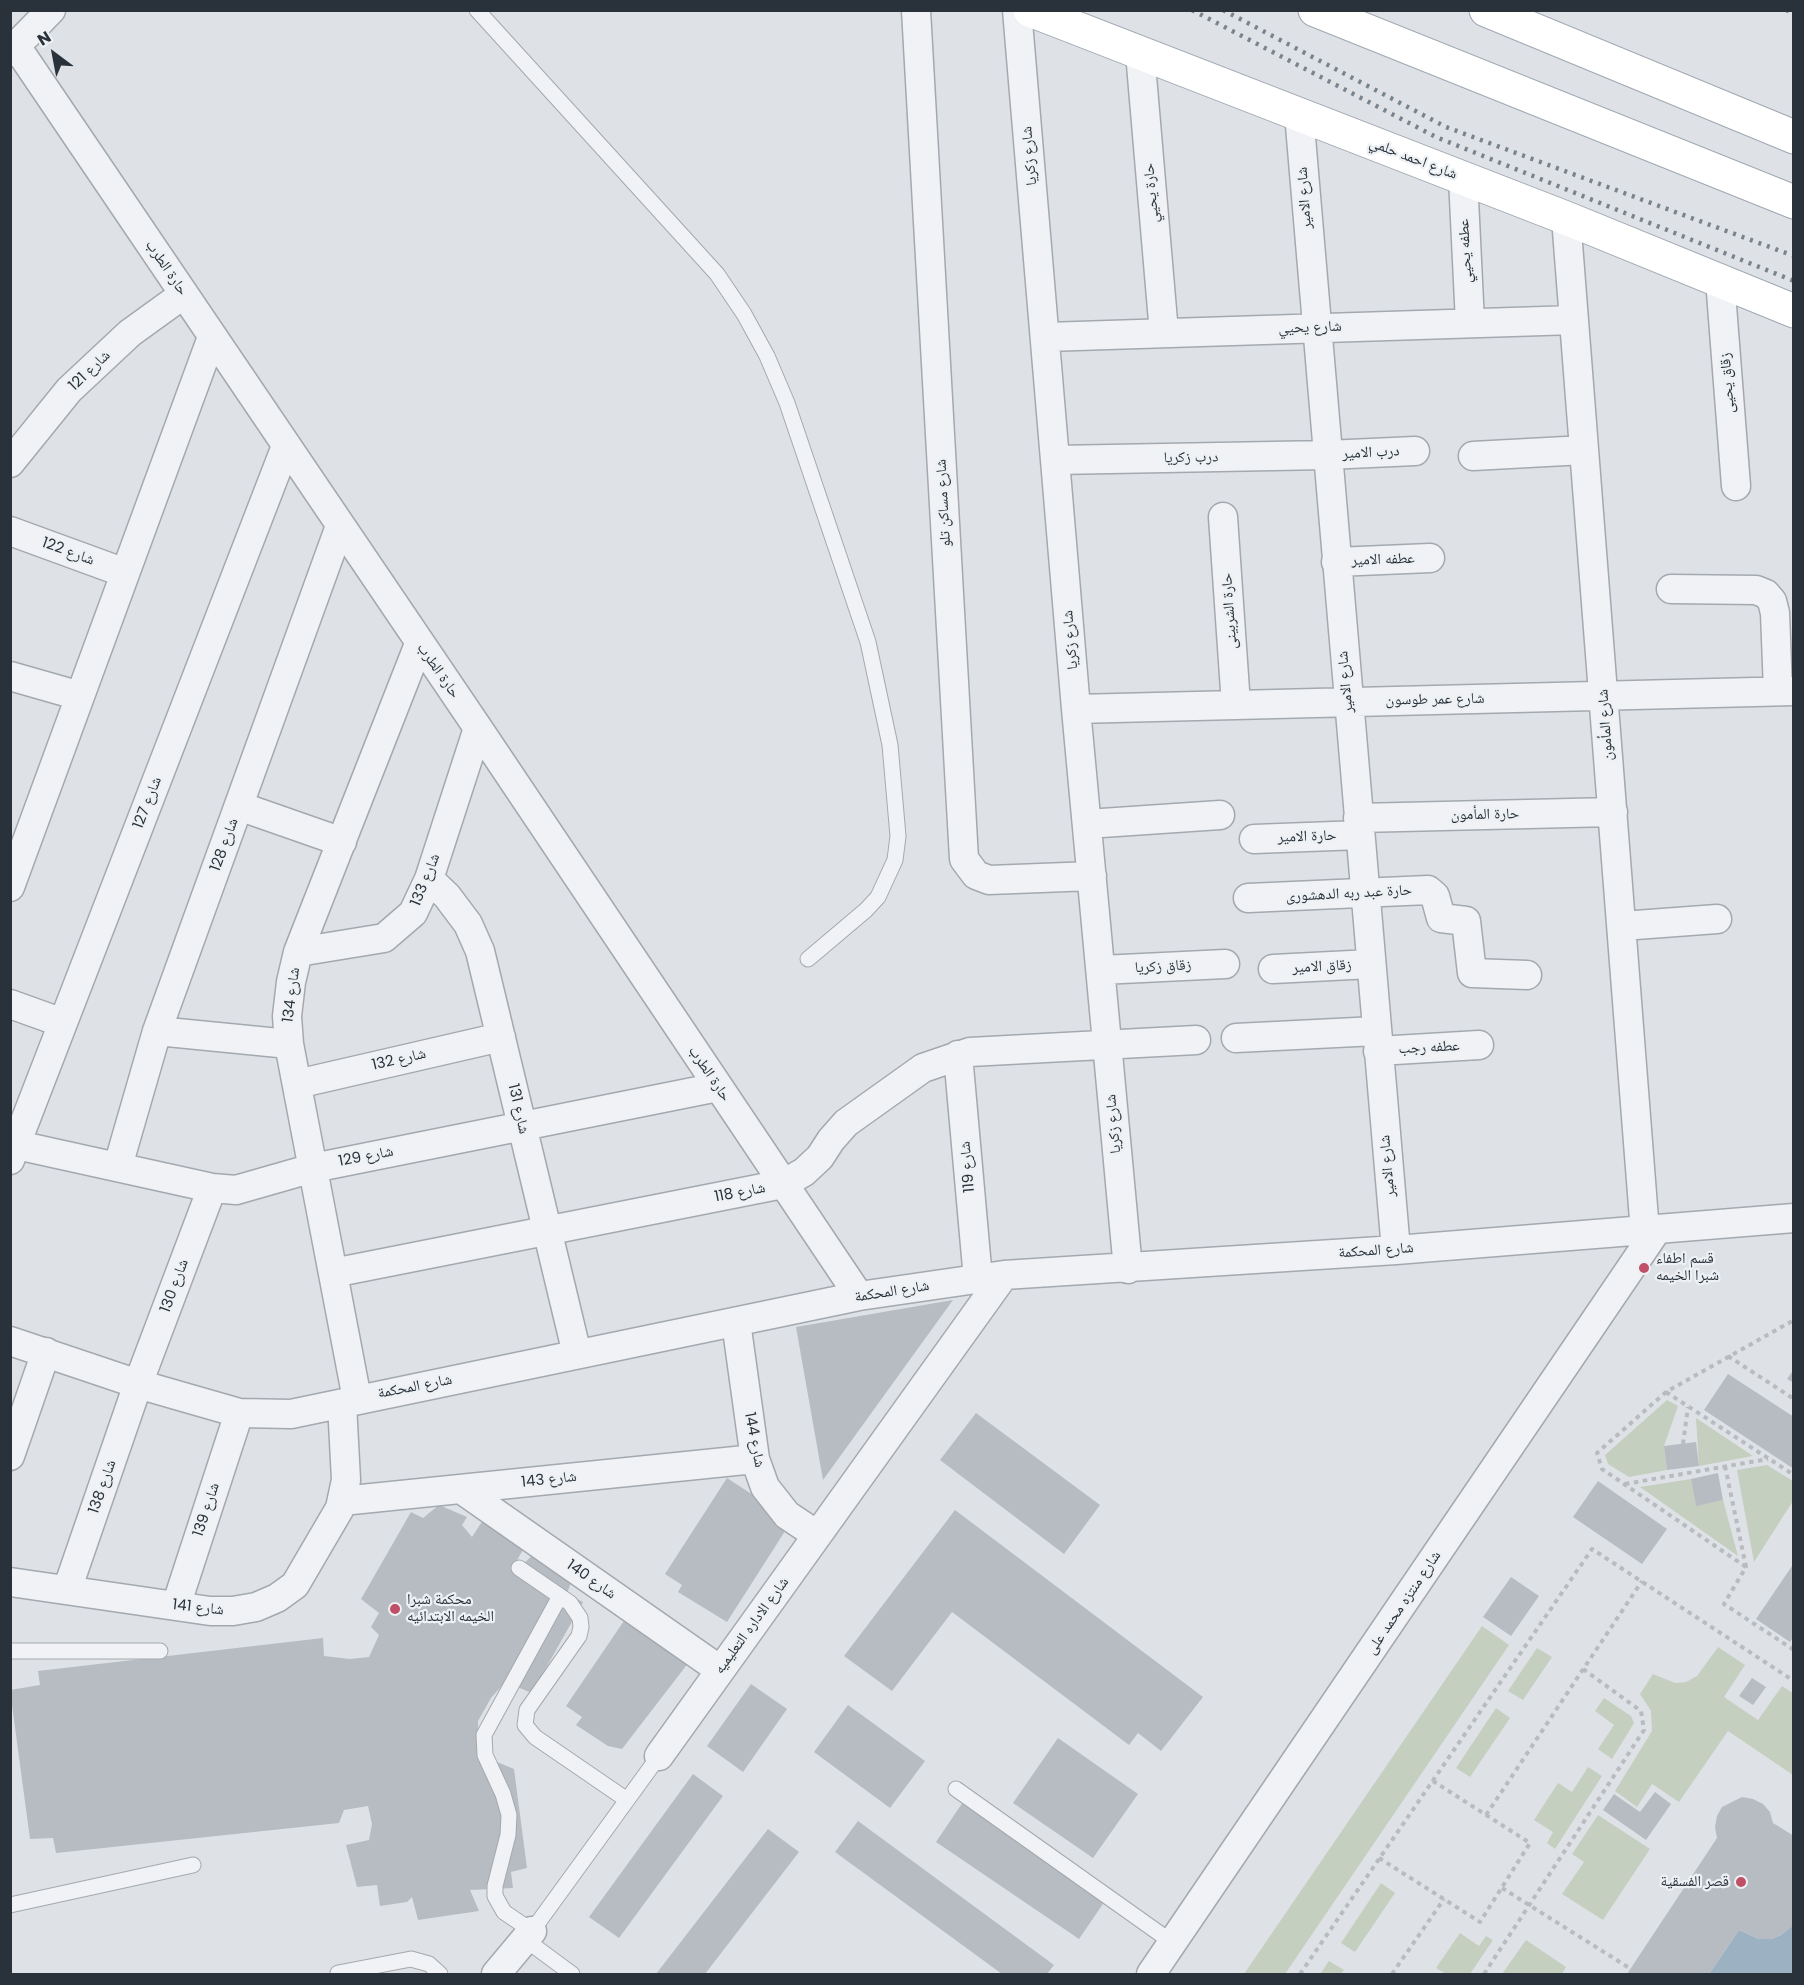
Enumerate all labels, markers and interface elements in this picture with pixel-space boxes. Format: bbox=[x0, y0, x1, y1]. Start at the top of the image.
north arrow bbox=[24, 24, 84, 84]
text: N bbox=[33, 25, 55, 51]
street label: شارع زكريا bbox=[1018, 126, 1042, 186]
street label: شارع احمد حلمي bbox=[1367, 134, 1459, 184]
street label: حارة يحيي bbox=[1140, 162, 1164, 224]
street label: شارع الامير bbox=[1294, 166, 1316, 230]
street label: عطفه يحيي bbox=[1455, 218, 1477, 284]
street label: حارة الطرب bbox=[141, 237, 191, 299]
street label: شارع يحيي bbox=[1278, 318, 1342, 338]
street label: شارع 121 bbox=[65, 347, 115, 395]
street label: زقاق يحيى bbox=[1717, 352, 1739, 414]
street label: درب الامير bbox=[1342, 443, 1400, 463]
street label: درب زكريا bbox=[1164, 449, 1218, 467]
street label: شارع مساكن تلو bbox=[933, 459, 955, 547]
street label: شارع 122 bbox=[39, 534, 97, 570]
street label: عطفه الامير bbox=[1351, 550, 1415, 570]
street label: حارة الشربينى bbox=[1218, 572, 1242, 650]
street label: شارع زكريا bbox=[1059, 610, 1083, 670]
street label: حارة الطرب bbox=[413, 640, 463, 702]
street label: شارع الامير bbox=[1334, 650, 1358, 714]
street label: شارع المأمون bbox=[1595, 689, 1617, 761]
street label: شارع عمر طوسون bbox=[1385, 690, 1485, 710]
street label: شارع 127 bbox=[130, 775, 166, 831]
street label: حارة المأمون bbox=[1451, 805, 1519, 825]
street label: شارع 128 bbox=[207, 816, 243, 874]
street label: حارة الامير bbox=[1277, 827, 1337, 847]
street label: شارع 133 bbox=[407, 851, 445, 909]
street label: حارة عبد ربه الدهشورى bbox=[1285, 882, 1413, 906]
street label: زقاق الامير bbox=[1292, 956, 1352, 978]
street label: زقاق زكريا bbox=[1134, 957, 1192, 977]
street label: شارع 134 bbox=[280, 966, 304, 1024]
street label: عطفه رجب bbox=[1398, 1037, 1460, 1059]
street label: حارة الطرب bbox=[684, 1043, 734, 1105]
street label: شارع 132 bbox=[370, 1045, 428, 1075]
street label: شارع 131 bbox=[503, 1082, 533, 1136]
street label: شارع زكريا bbox=[1102, 1094, 1126, 1154]
street label: شارع الامير bbox=[1376, 1134, 1400, 1198]
street label: شارع 119 bbox=[957, 1141, 979, 1193]
street label: شارع 129 bbox=[337, 1143, 395, 1171]
street label: شارع 118 bbox=[713, 1179, 767, 1207]
street label: شارع المحكمة bbox=[1338, 1239, 1414, 1263]
place label: قسم اطفاء شبرا الخيمه bbox=[1656, 1250, 1719, 1285]
street label: شارع 130 bbox=[157, 1257, 193, 1315]
marker: قسم اطفاء شبرا الخيمه bbox=[1637, 1261, 1651, 1275]
street label: شارع المحكمة bbox=[853, 1277, 931, 1307]
street label: شارع المحكمة bbox=[376, 1371, 454, 1403]
street label: شارع 144 bbox=[740, 1411, 768, 1469]
street label: شارع 138 bbox=[85, 1458, 121, 1516]
street label: شارع 143 bbox=[520, 1468, 578, 1492]
street label: شارع 139 bbox=[190, 1481, 224, 1539]
street label: شارع منتزه محمد على bbox=[1363, 1548, 1445, 1658]
street label: شارع 140 bbox=[563, 1557, 619, 1603]
street label: شارع الاداره التعليميه bbox=[711, 1574, 793, 1678]
place label: محكمة شبرا الخيمه الابتدائيه bbox=[407, 1591, 494, 1626]
street label: شارع 141 bbox=[171, 1596, 225, 1620]
marker: محكمة شبرا الخيمه الابتدائيه bbox=[388, 1602, 402, 1616]
place label: قصر الفسقية bbox=[1660, 1873, 1729, 1891]
marker: قصر الفسقية bbox=[1734, 1875, 1748, 1889]

